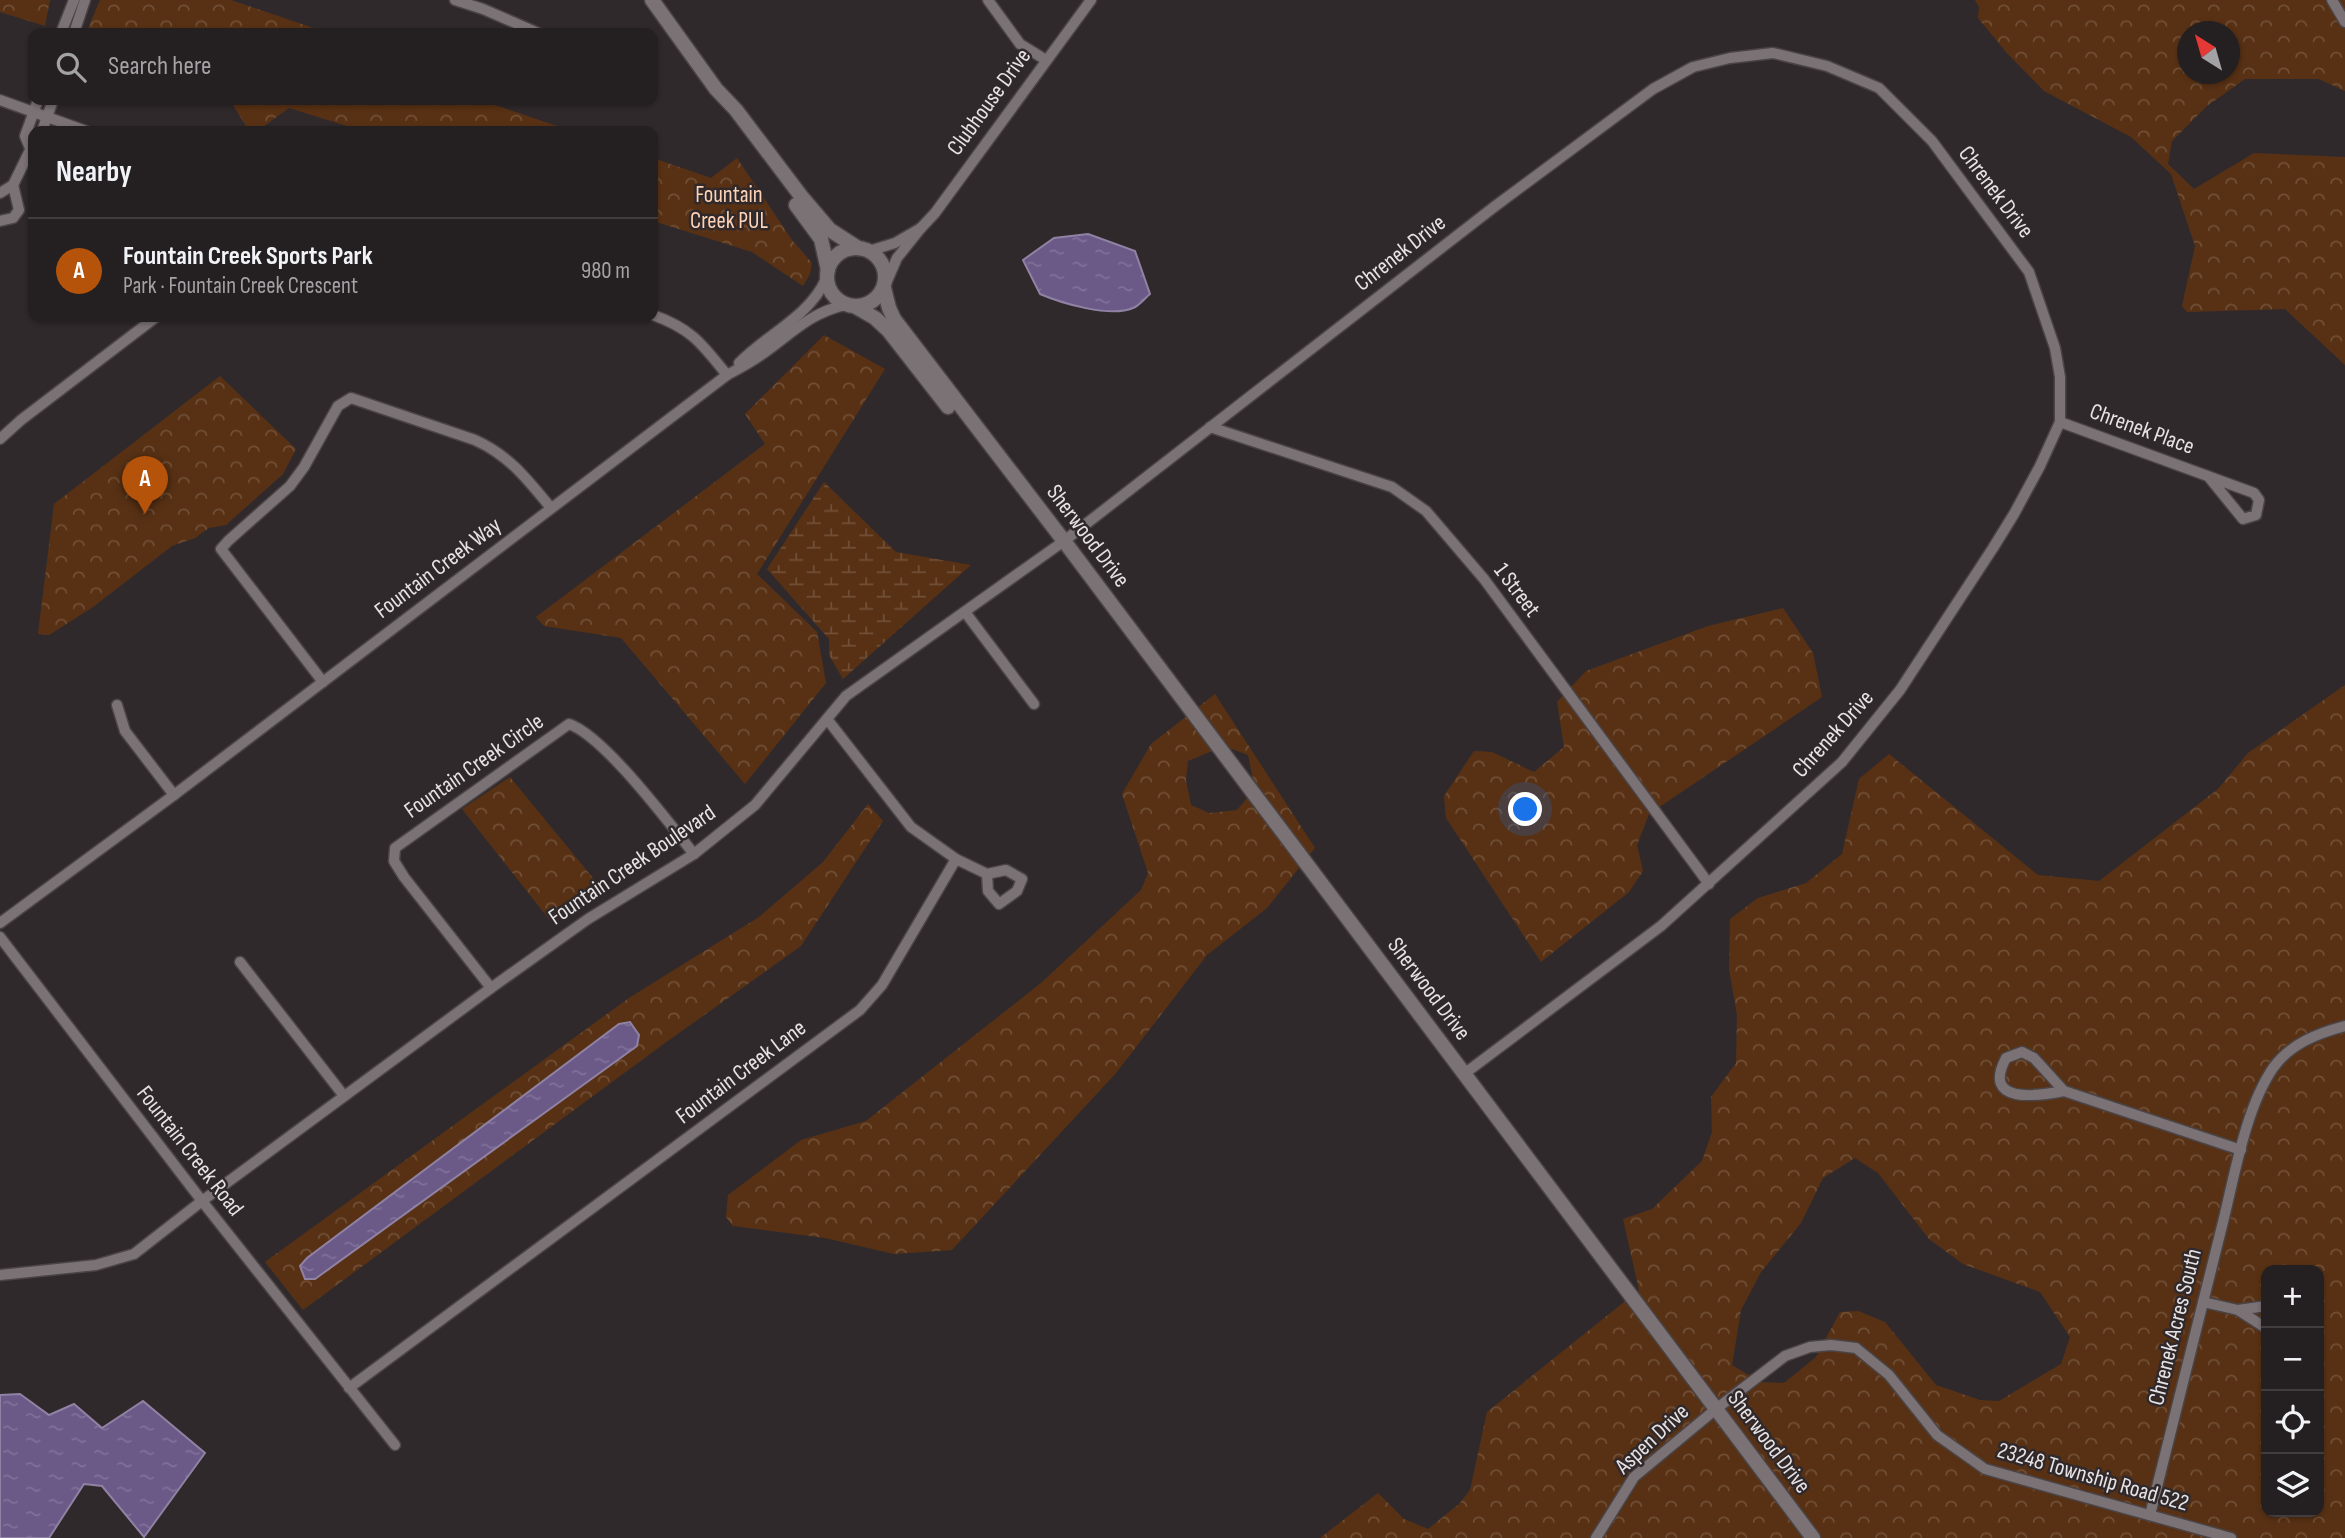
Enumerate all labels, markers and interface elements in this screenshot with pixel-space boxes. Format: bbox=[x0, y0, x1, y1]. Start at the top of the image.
north arrow bbox=[2177, 21, 2240, 84]
search box bbox=[28, 28, 658, 105]
street label: Clubhouse Drive bbox=[941, 43, 1037, 161]
icon: search bbox=[52, 48, 90, 86]
text: Search here bbox=[108, 51, 211, 82]
street label: Chrenek Drive bbox=[1952, 140, 2040, 244]
text: Nearby bbox=[56, 154, 132, 190]
park label: Fountain Creek PUL bbox=[690, 181, 768, 235]
street label: Chrenek Drive bbox=[1349, 209, 1451, 297]
text: Fountain Creek Sports Park bbox=[123, 241, 373, 272]
text: A bbox=[74, 257, 84, 285]
text: 980 m bbox=[581, 257, 630, 285]
text: Park · Fountain Creek Crescent bbox=[123, 272, 358, 300]
street label: Chrenek Place bbox=[2086, 397, 2198, 461]
pin: A bbox=[122, 456, 168, 514]
street label: Sherwood Drive bbox=[1040, 479, 1136, 593]
street label: Fountain Creek Way bbox=[369, 511, 507, 625]
street label: 1 Street bbox=[1488, 558, 1546, 622]
street label: Chrenek Drive bbox=[1786, 684, 1880, 784]
street label: Fountain Creek Circle bbox=[399, 708, 549, 824]
your location bbox=[1508, 792, 1542, 826]
street label: Fountain Creek Boulevard bbox=[543, 799, 721, 931]
street label: Sherwood Drive bbox=[1381, 932, 1477, 1046]
street label: Fountain Creek Lane bbox=[670, 1014, 812, 1130]
street label: Fountain Creek Road bbox=[130, 1080, 250, 1222]
street label: Chrenek Acres South bbox=[2142, 1246, 2208, 1408]
map controls bbox=[2261, 1265, 2324, 1517]
button: + bbox=[2261, 1265, 2324, 1328]
button: − bbox=[2261, 1328, 2324, 1391]
street label: Sherwood Drive bbox=[1721, 1385, 1817, 1499]
button: locate bbox=[2261, 1391, 2324, 1454]
street label: Aspen Drive bbox=[1609, 1398, 1695, 1481]
street label: 23248 Township Road 522 bbox=[1994, 1436, 2192, 1518]
button: layers bbox=[2261, 1454, 2324, 1517]

